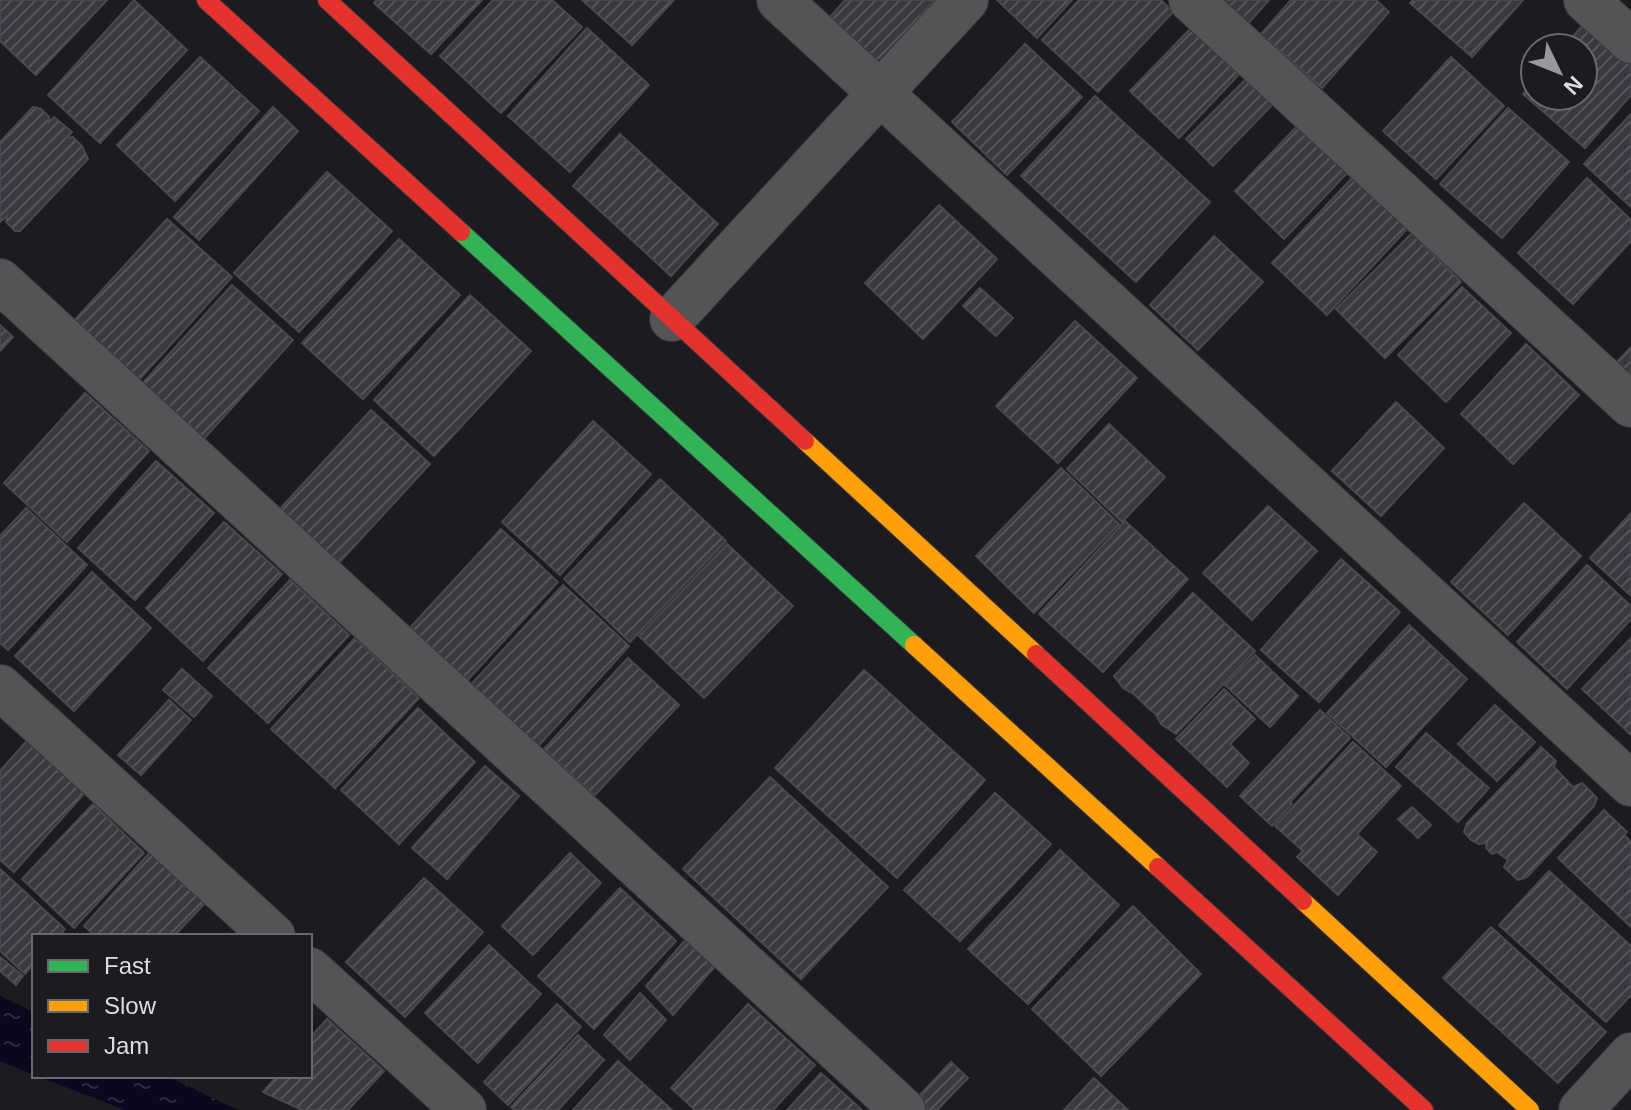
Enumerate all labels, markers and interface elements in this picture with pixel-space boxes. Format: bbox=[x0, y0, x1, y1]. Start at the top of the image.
north arrow bbox=[1519, 32, 1599, 112]
text: N bbox=[1559, 71, 1588, 100]
legend bbox=[32, 934, 312, 1078]
text: Fast bbox=[104, 952, 151, 979]
text: Slow bbox=[104, 992, 157, 1019]
text: Jam bbox=[104, 1032, 149, 1059]

